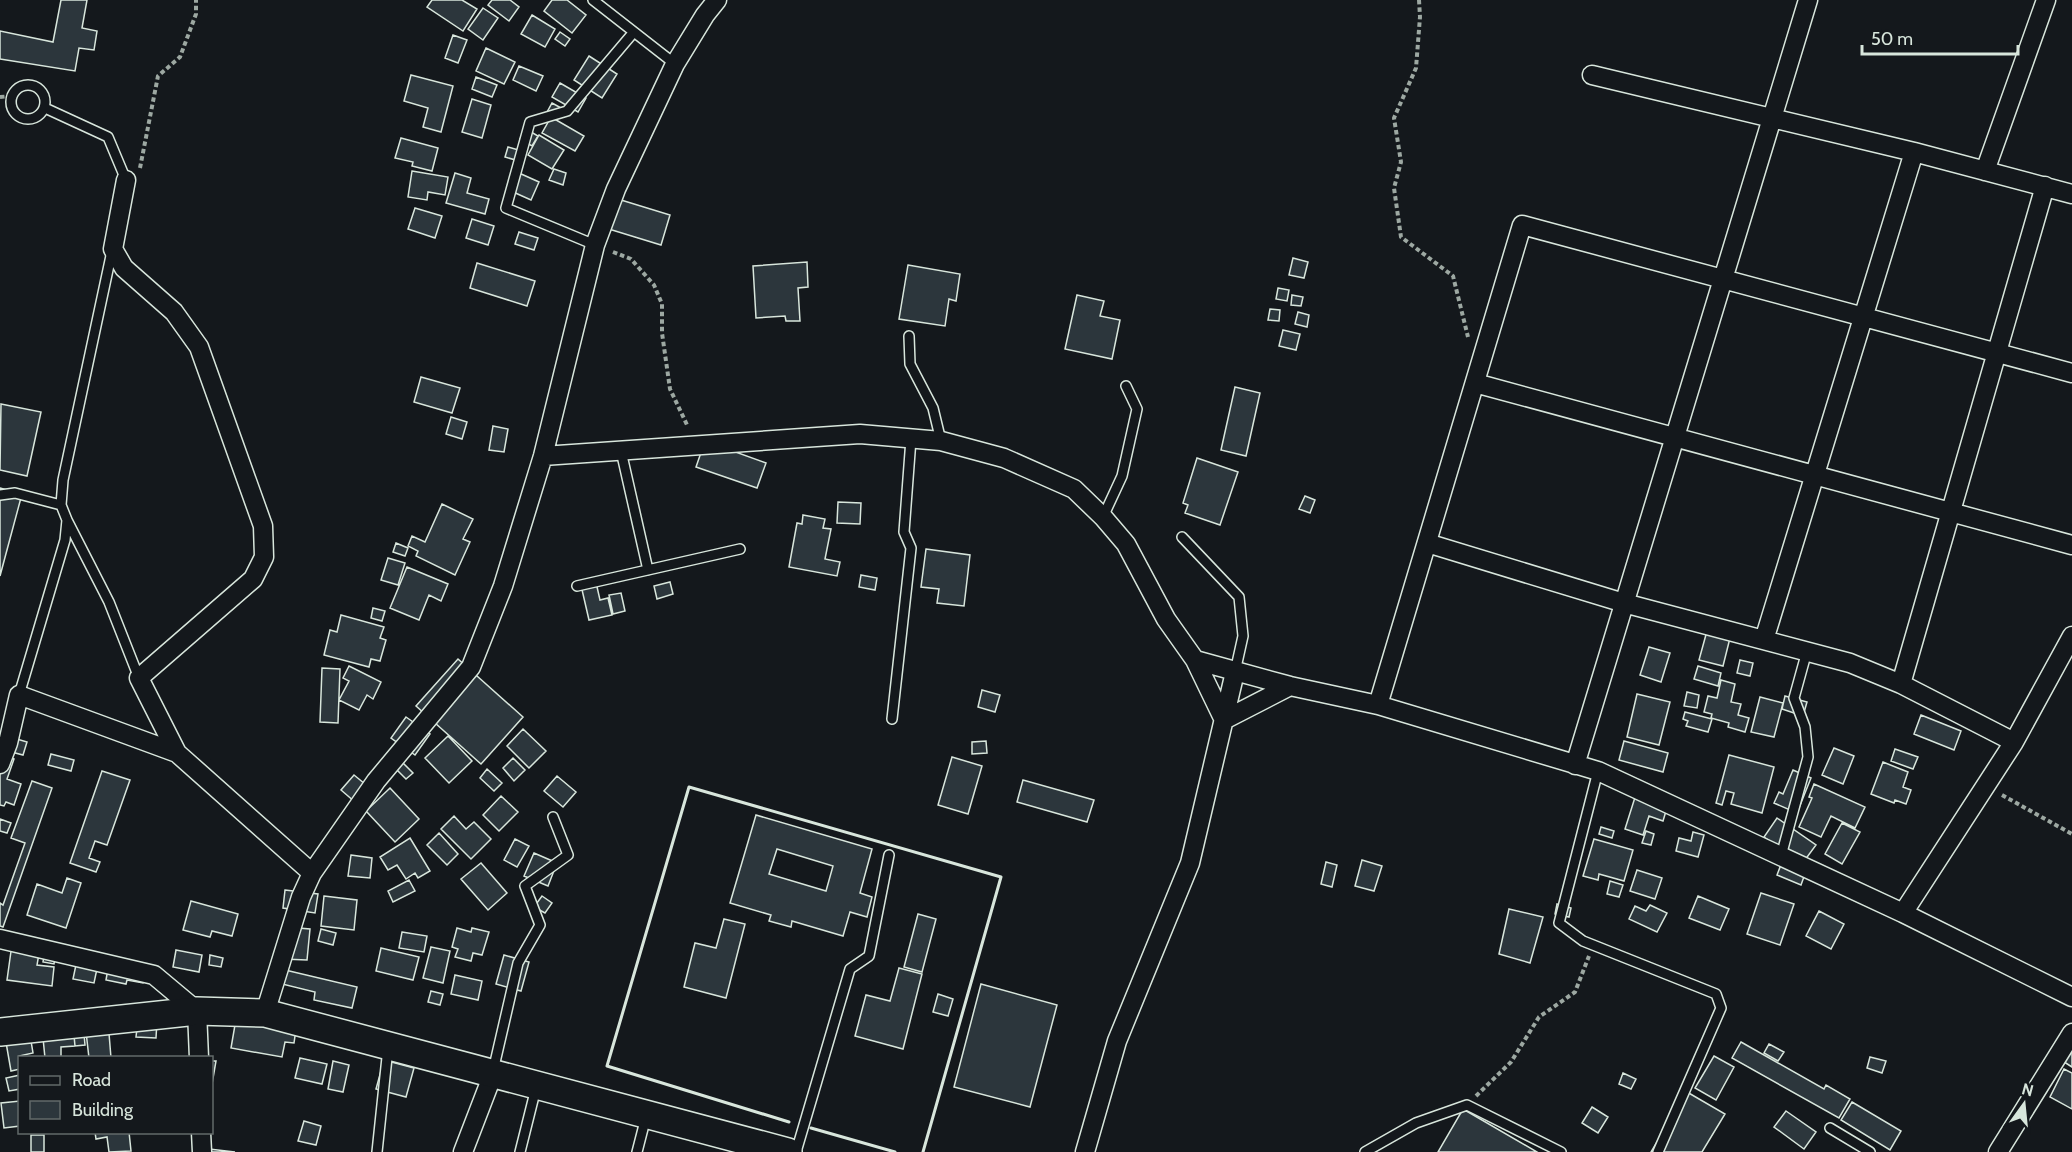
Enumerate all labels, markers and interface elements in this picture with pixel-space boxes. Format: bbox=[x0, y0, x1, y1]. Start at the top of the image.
scale bar bbox=[1862, 18, 2018, 56]
text: 50 m bbox=[1871, 28, 1913, 50]
legend bbox=[18, 1056, 213, 1134]
text: Road bbox=[72, 1069, 111, 1091]
north arrow bbox=[1994, 1074, 2054, 1134]
text: N bbox=[2020, 1079, 2036, 1101]
text: Building bbox=[72, 1099, 134, 1121]

